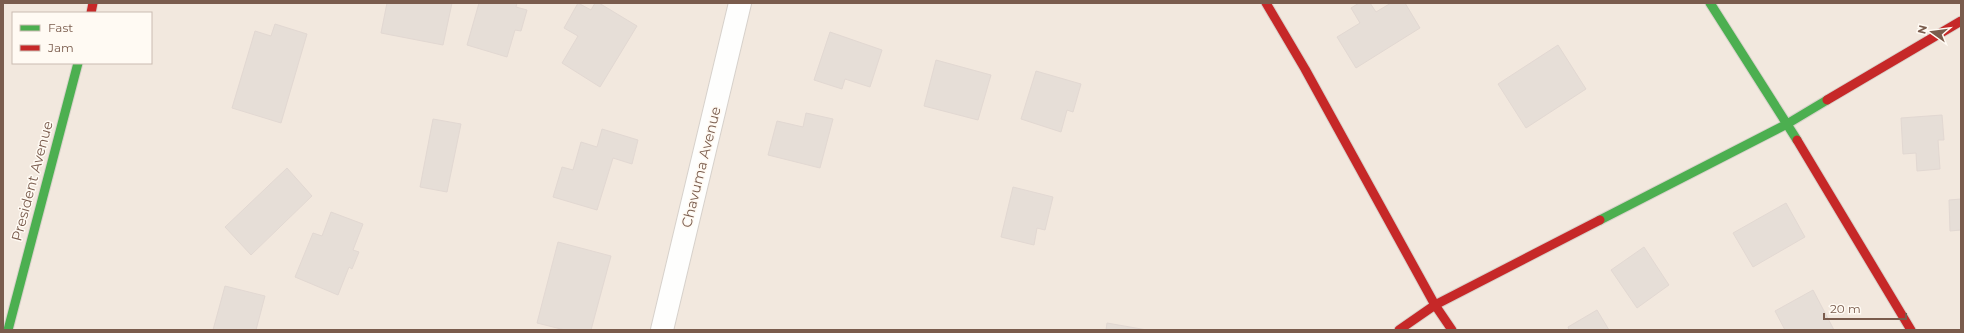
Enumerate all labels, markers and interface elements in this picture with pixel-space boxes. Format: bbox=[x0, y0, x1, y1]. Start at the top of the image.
legend bbox=[12, 12, 152, 64]
north arrow bbox=[1912, 12, 1952, 52]
text: Fast bbox=[48, 20, 73, 35]
text: N bbox=[1914, 24, 1930, 36]
text: Jam bbox=[47, 40, 74, 55]
street label: Chavuma Avenue bbox=[677, 105, 725, 229]
street label: President Avenue bbox=[7, 119, 57, 243]
scale bar bbox=[1824, 295, 1906, 321]
text: 20 m bbox=[1830, 301, 1861, 316]

